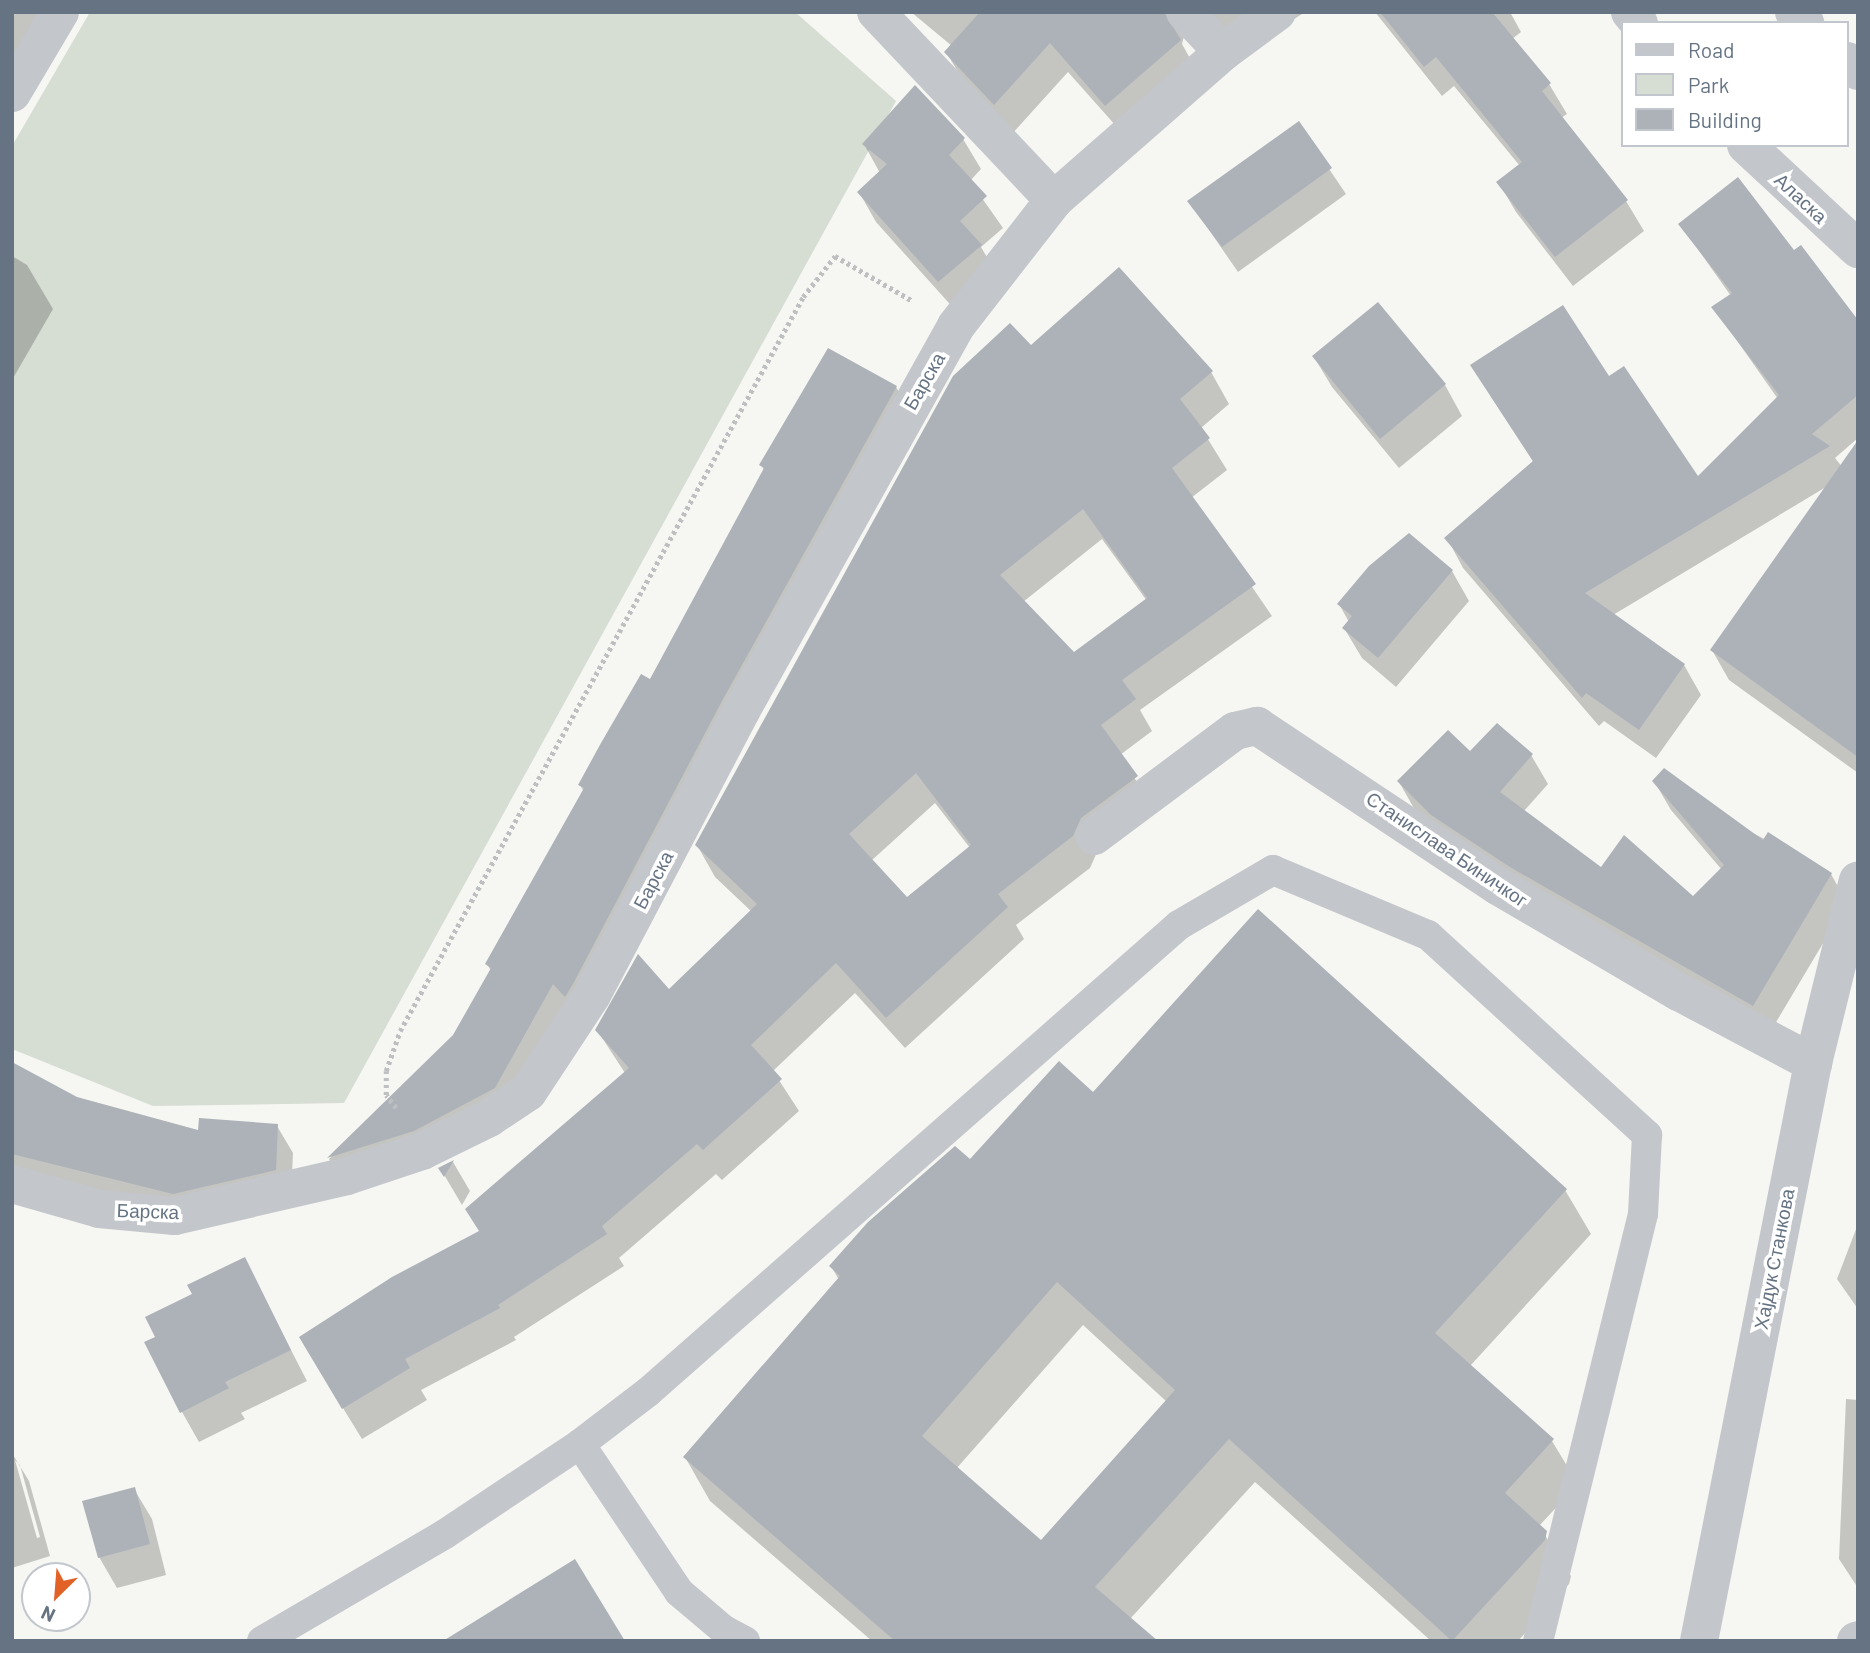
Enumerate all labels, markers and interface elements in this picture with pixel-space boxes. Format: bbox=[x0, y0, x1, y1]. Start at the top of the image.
legend bbox=[1622, 21, 1849, 147]
text: Road bbox=[1688, 37, 1734, 62]
text: Park bbox=[1688, 72, 1729, 97]
text: Building bbox=[1688, 107, 1762, 132]
street label: Аласка bbox=[1770, 168, 1832, 228]
street label: Барска bbox=[899, 348, 949, 414]
street label: Станислава Биничког bbox=[1362, 787, 1532, 911]
street label: Барска bbox=[628, 847, 678, 913]
street label: Хајдук Станкова bbox=[1749, 1187, 1799, 1331]
street label: Барска bbox=[116, 1199, 180, 1223]
north arrow bbox=[21, 1562, 91, 1632]
text: N bbox=[37, 1602, 58, 1628]

